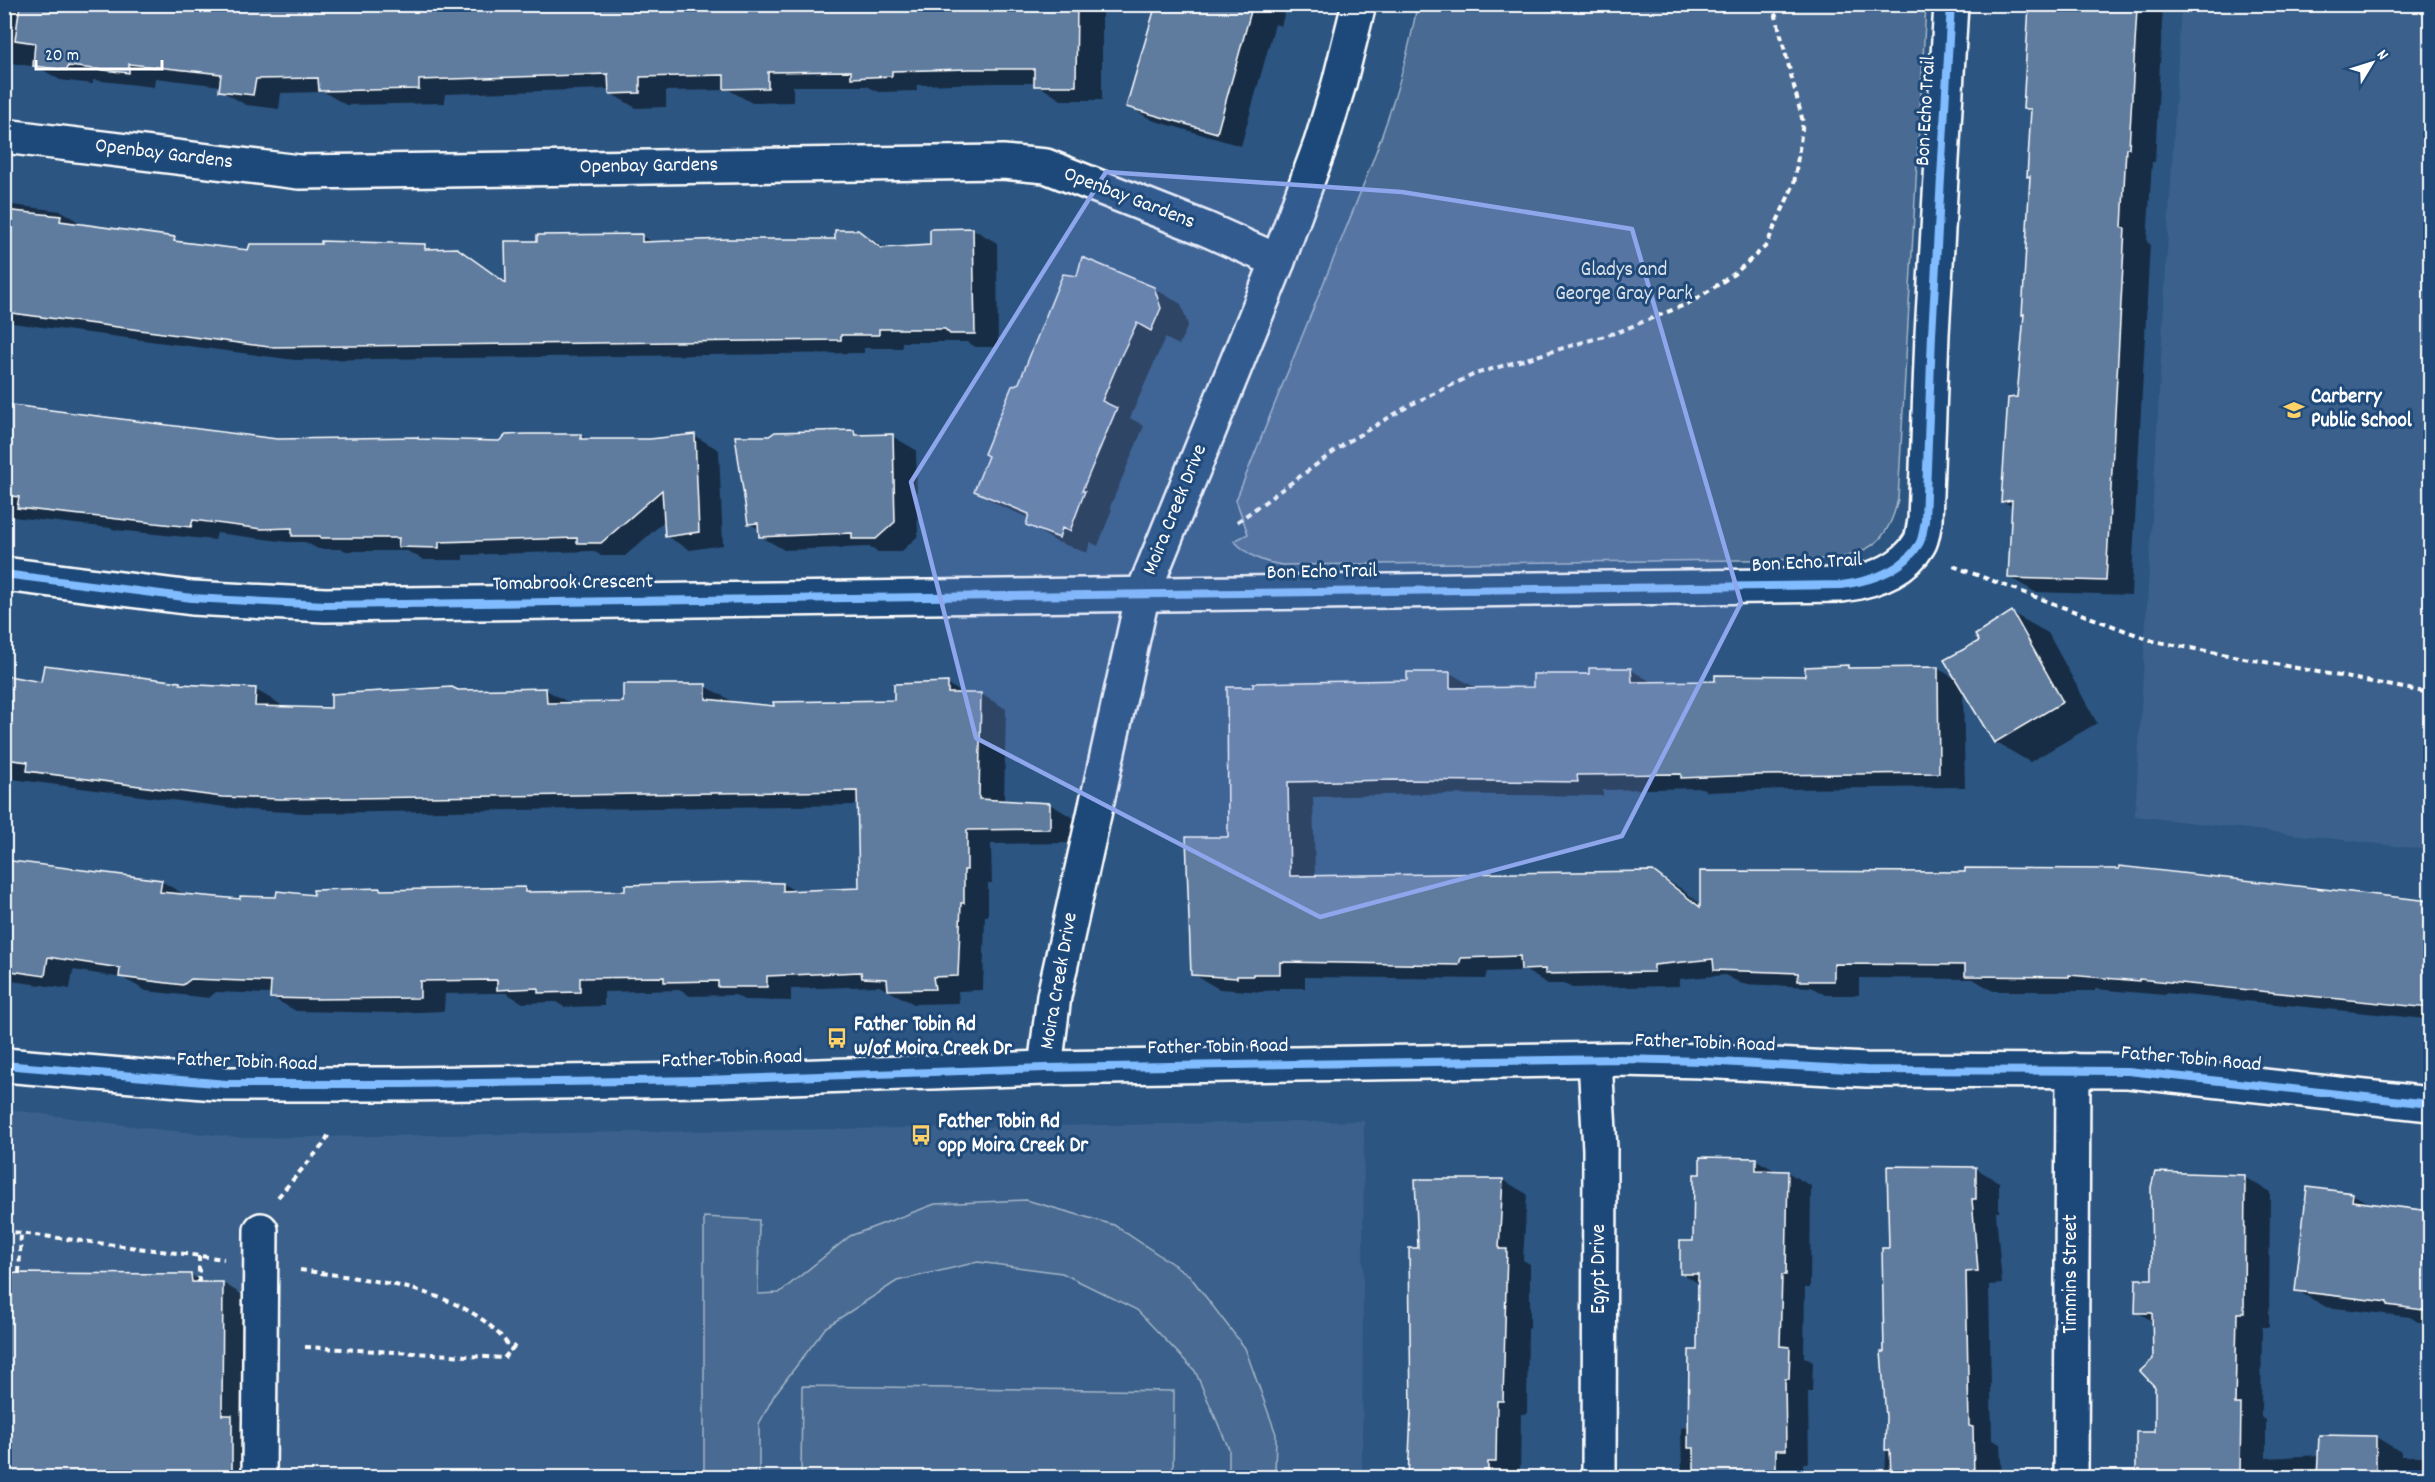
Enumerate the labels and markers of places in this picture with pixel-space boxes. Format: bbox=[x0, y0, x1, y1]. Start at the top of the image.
place label: Carberry Public School bbox=[2311, 383, 2413, 437]
school or university icon: Carberry Public School bbox=[2282, 398, 2306, 422]
place label: Father Tobin Rd w/of Moira Creek Dr bbox=[854, 1011, 1013, 1065]
bus stop icon: Father Tobin Rd w/of Moira Creek Dr bbox=[825, 1026, 849, 1050]
place label: Father Tobin Rd opp Moira Creek Dr bbox=[938, 1108, 1089, 1162]
bus stop icon: Father Tobin Rd opp Moira Creek Dr bbox=[909, 1123, 933, 1147]

